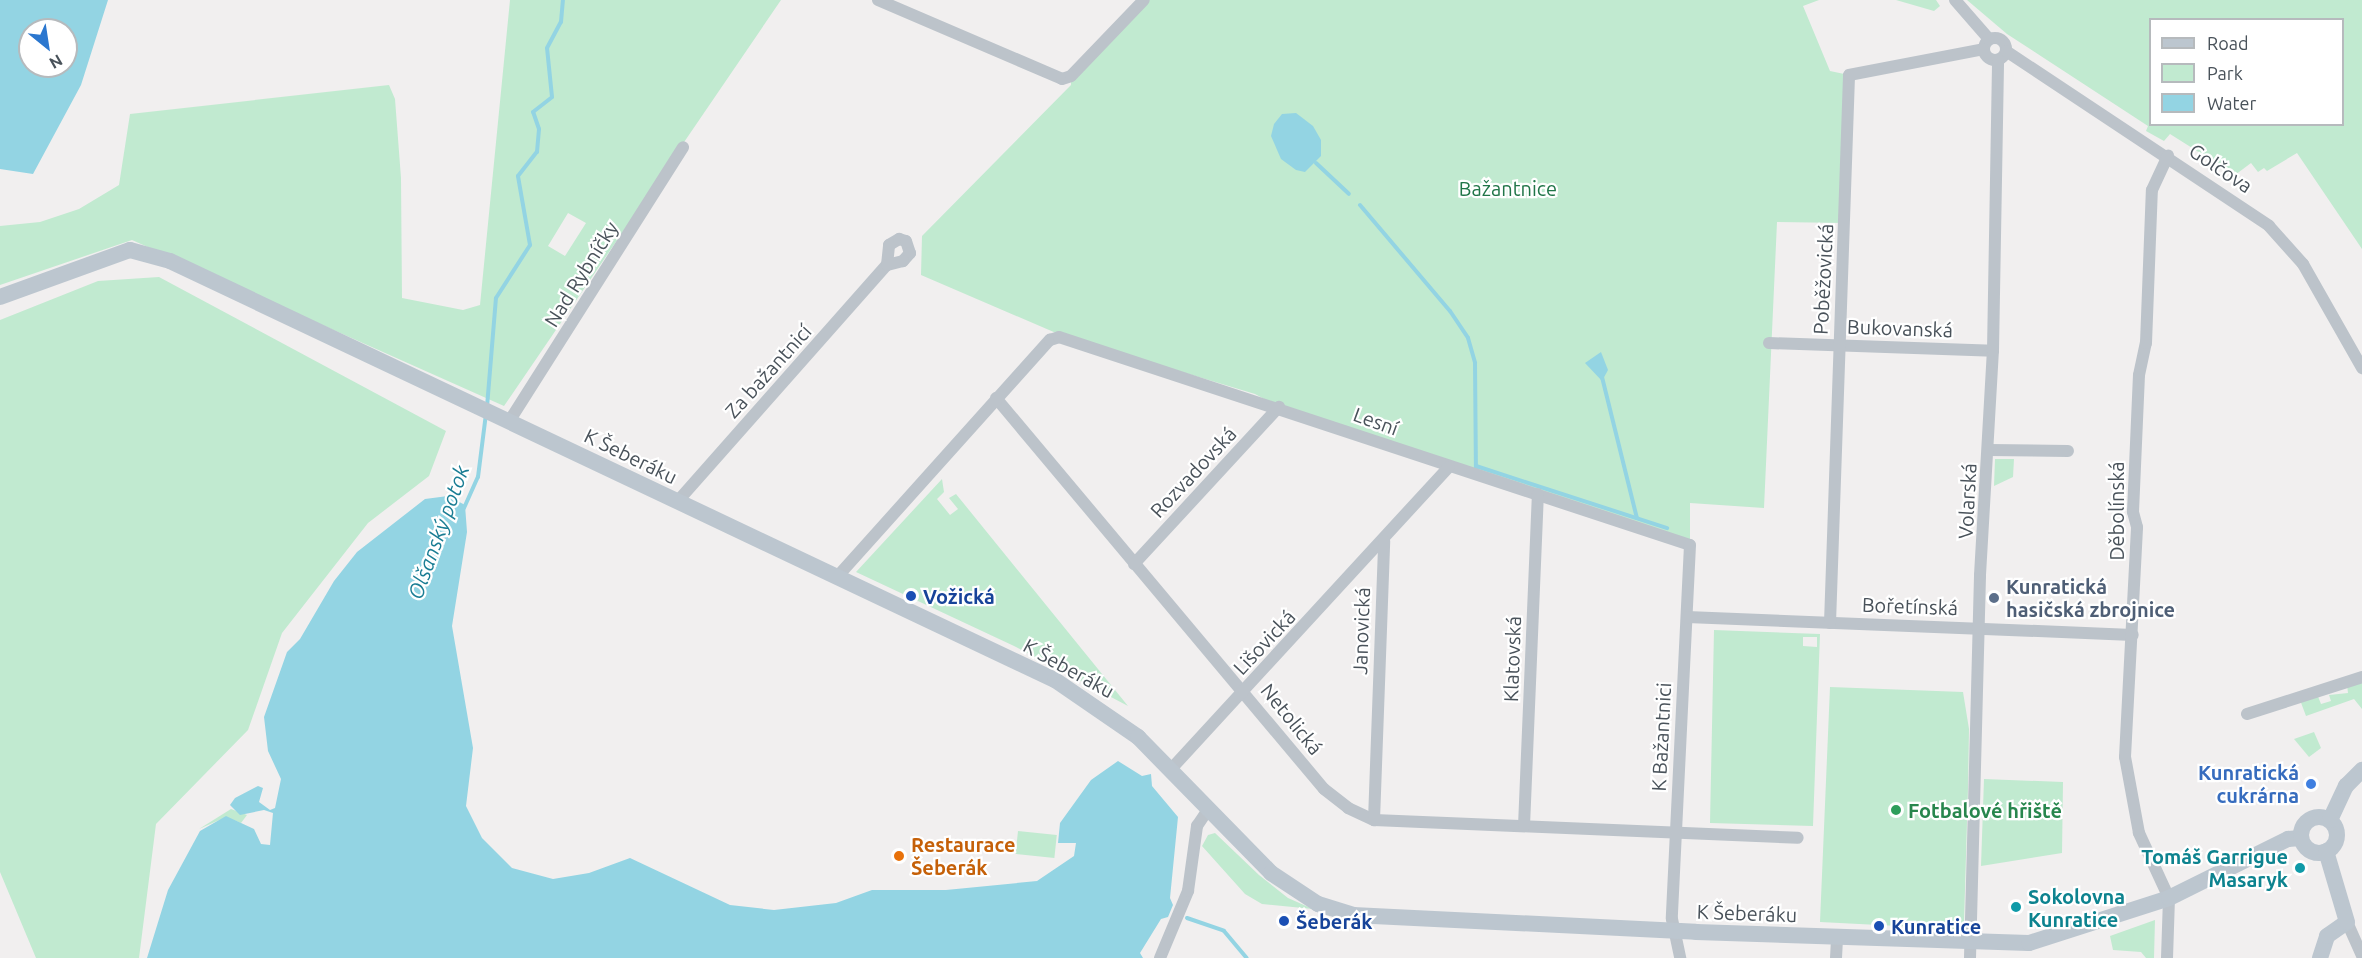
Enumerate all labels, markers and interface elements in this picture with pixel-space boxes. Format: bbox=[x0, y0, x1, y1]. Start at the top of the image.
north arrow bbox=[18, 18, 78, 78]
legend bbox=[2149, 18, 2344, 126]
text: Road bbox=[2207, 33, 2249, 53]
text: N bbox=[46, 51, 66, 73]
text: Park bbox=[2207, 63, 2243, 83]
text: Water bbox=[2207, 93, 2256, 113]
street label: Golčova bbox=[2185, 138, 2257, 198]
park label: Bažantnice bbox=[1459, 176, 1557, 200]
street label: Nad Rybníčky bbox=[539, 217, 623, 331]
street label: Poběžovická bbox=[1808, 223, 1838, 335]
street label: Bukovanská bbox=[1847, 314, 1953, 342]
street label: Za bažantnicí bbox=[720, 319, 816, 423]
street label: Lesní bbox=[1350, 402, 1402, 440]
street label: Rozvadovská bbox=[1145, 422, 1241, 522]
street label: K Šeberáku bbox=[581, 423, 681, 489]
water label: Olšanský potok bbox=[402, 461, 474, 603]
street label: Děbolínská bbox=[2104, 461, 2128, 561]
street label: Volarská bbox=[1953, 462, 1981, 540]
place label: Kunratická hasičská zbrojnice bbox=[2006, 574, 2175, 621]
place label: Vožická bbox=[923, 584, 995, 608]
street label: Janovická bbox=[1347, 587, 1375, 675]
marker: Vožická bbox=[904, 589, 918, 603]
marker: Kunratická hasičská zbrojnice bbox=[1987, 591, 2001, 605]
street label: Bořetínská bbox=[1862, 592, 1958, 620]
street label: Lišovická bbox=[1228, 605, 1300, 679]
street label: Klatovská bbox=[1499, 616, 1525, 702]
street label: K Šeberáku bbox=[1019, 633, 1119, 703]
street label: Netolická bbox=[1256, 679, 1328, 759]
street label: K Bažantnici bbox=[1646, 682, 1676, 792]
place label: Kunratická cukrárna bbox=[2198, 760, 2299, 807]
marker: Kunratická cukrárna bbox=[2304, 777, 2318, 791]
place label: Fotbalové hřiště bbox=[1908, 798, 2062, 822]
marker: Fotbalové hřiště bbox=[1889, 803, 1903, 817]
place label: Restaurace Šeberák bbox=[911, 832, 1015, 879]
place label: Tomáš Garrigue Masaryk bbox=[2141, 844, 2288, 891]
marker: Restaurace Šeberák bbox=[892, 849, 906, 863]
marker: Tomáš Garrigue Masaryk bbox=[2293, 861, 2307, 875]
place label: Sokolovna Kunratice bbox=[2028, 884, 2125, 931]
street label: K Šeberáku bbox=[1696, 899, 1798, 927]
marker: Sokolovna Kunratice bbox=[2009, 900, 2023, 914]
place label: Šeberák bbox=[1296, 909, 1373, 933]
marker: Šeberák bbox=[1277, 914, 1291, 928]
place label: Kunratice bbox=[1891, 914, 1981, 938]
marker: Kunratice bbox=[1872, 919, 1886, 933]

